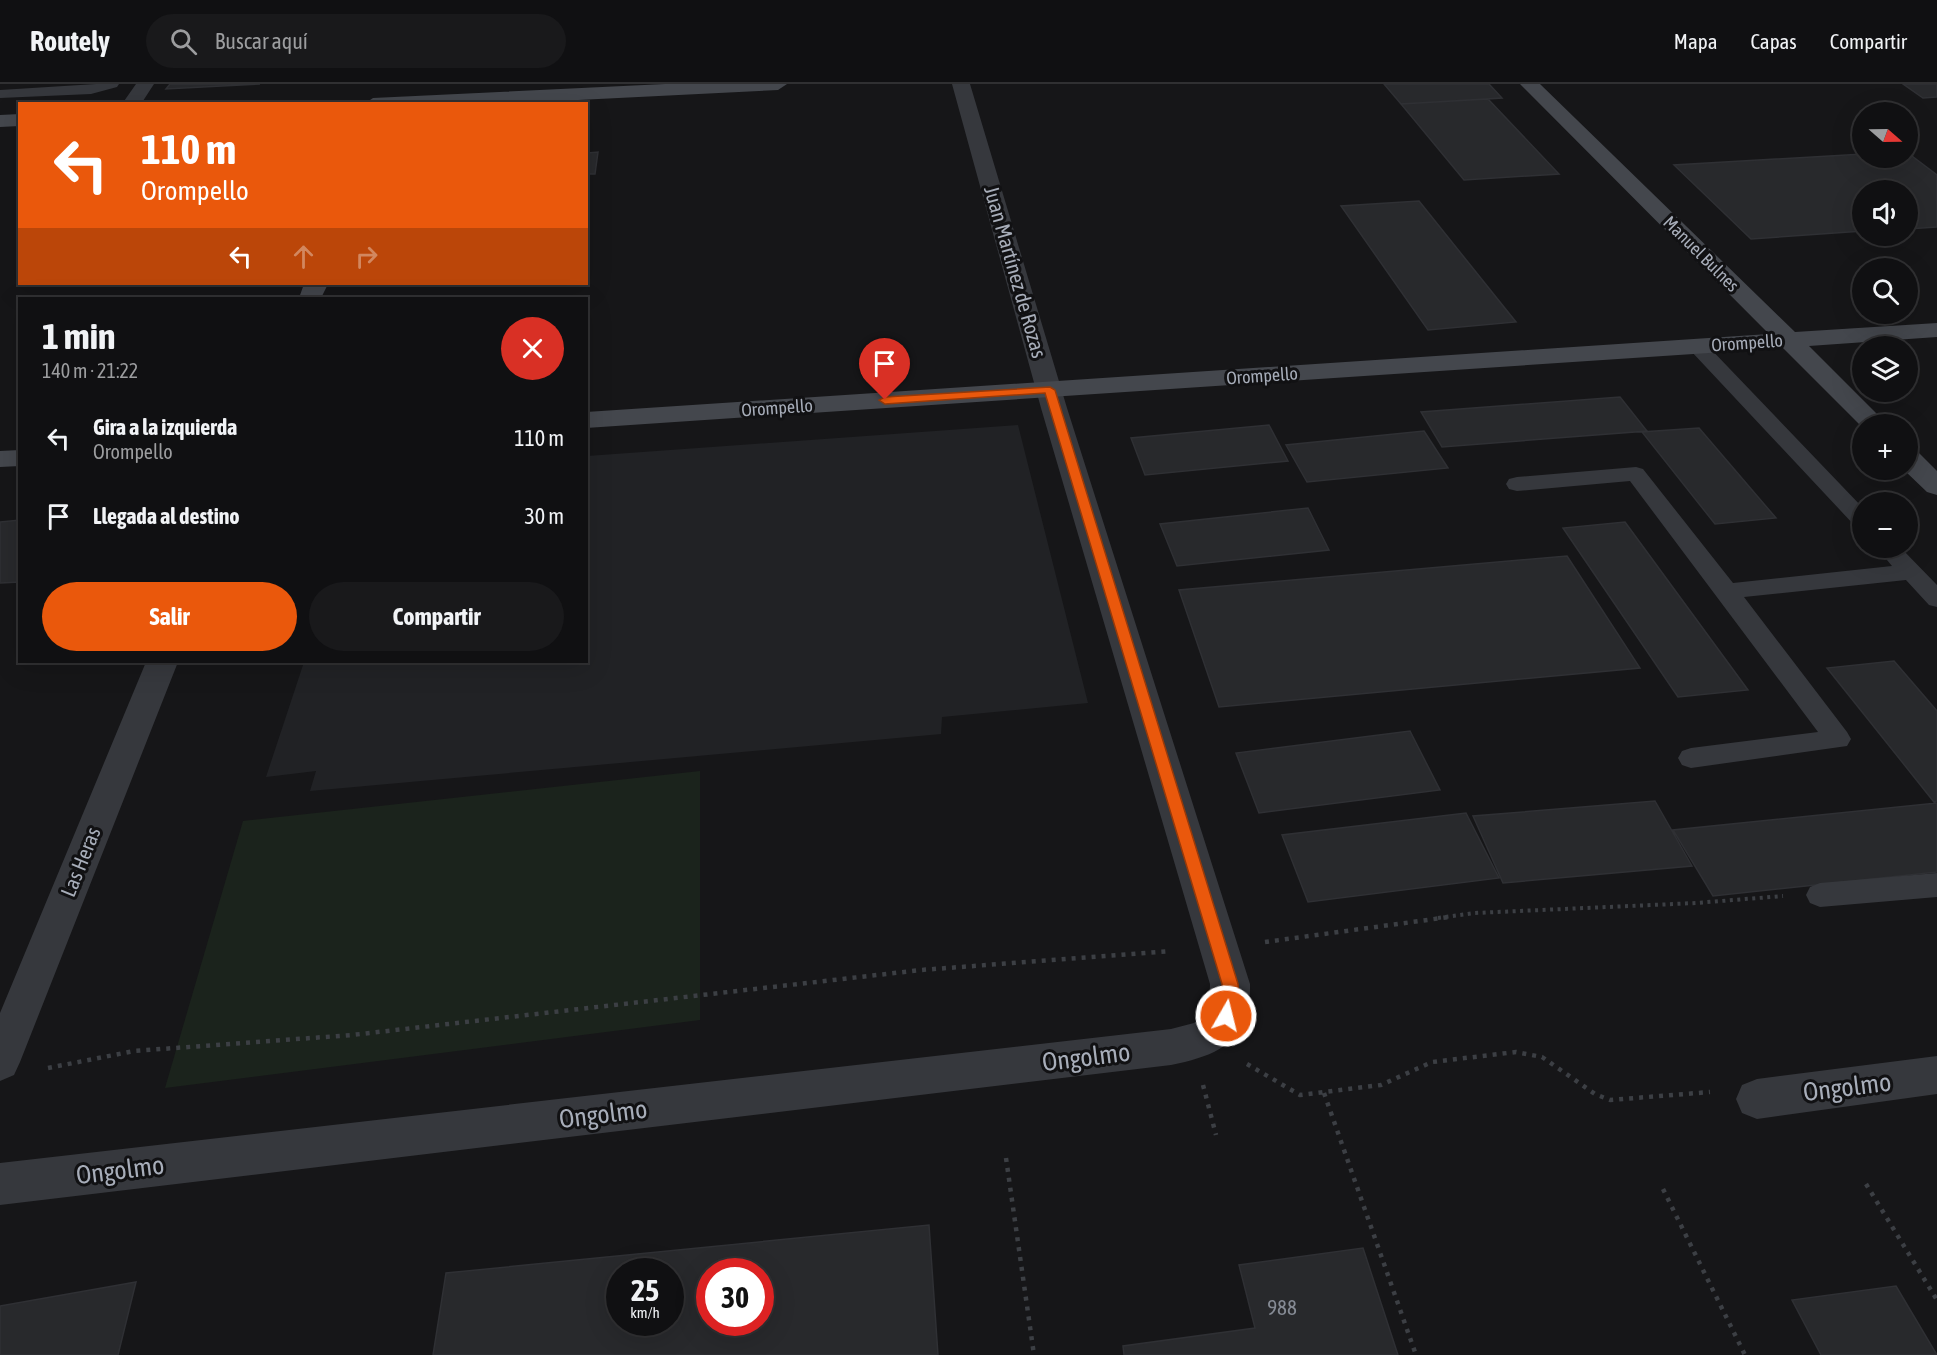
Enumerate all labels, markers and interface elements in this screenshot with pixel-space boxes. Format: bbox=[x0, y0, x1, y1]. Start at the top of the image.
search box bbox=[146, 14, 566, 68]
text: Routely bbox=[30, 25, 110, 57]
icon: search bbox=[167, 25, 200, 58]
text: Buscar aquí bbox=[215, 28, 308, 54]
text: Mapa bbox=[1674, 29, 1717, 53]
text: Capas bbox=[1750, 29, 1797, 53]
text: Compartir bbox=[1830, 29, 1907, 53]
north arrow bbox=[1852, 102, 1918, 168]
map controls bbox=[1852, 102, 1918, 558]
text: 110 m bbox=[141, 125, 236, 173]
icon: left bbox=[42, 126, 120, 204]
text: Orompello bbox=[141, 175, 249, 206]
button: sound bbox=[1852, 180, 1918, 246]
street label: Juan Martínez de Rozas bbox=[980, 183, 1052, 360]
street label: Manuel Bulnes bbox=[1659, 211, 1744, 296]
icon: left bbox=[224, 240, 257, 273]
icon: ahead bbox=[287, 240, 320, 273]
icon: right bbox=[350, 240, 383, 273]
button: search bbox=[1852, 258, 1918, 324]
text: 1 min bbox=[42, 315, 116, 357]
button: close bbox=[501, 317, 564, 380]
street label: Orompello bbox=[1710, 330, 1783, 355]
button: layers bbox=[1852, 336, 1918, 402]
pin bbox=[859, 338, 910, 400]
icon: arrive bbox=[868, 347, 901, 380]
text: 140 m · 21:22 bbox=[42, 359, 138, 382]
street label: Orompello bbox=[1225, 363, 1298, 388]
street label: Orompello bbox=[740, 395, 813, 420]
text: Gira a la izquierda bbox=[93, 414, 237, 440]
button: + bbox=[1852, 414, 1918, 480]
icon: left bbox=[42, 422, 75, 455]
text: 110 m bbox=[514, 425, 564, 451]
text: Orompello bbox=[93, 440, 173, 463]
button: − bbox=[1852, 492, 1918, 558]
icon: arrive bbox=[42, 500, 75, 533]
text: Llegada al destino bbox=[93, 503, 240, 529]
text: 30 m bbox=[524, 503, 564, 529]
button: Salir bbox=[42, 582, 297, 651]
button: Compartir bbox=[309, 582, 564, 651]
street label: Las Heras bbox=[55, 823, 105, 900]
position arrow bbox=[1194, 984, 1258, 1048]
street label: Ongolmo bbox=[1040, 1037, 1132, 1077]
street label: Ongolmo bbox=[1801, 1067, 1893, 1107]
street label: Ongolmo bbox=[557, 1094, 649, 1134]
street label: Ongolmo bbox=[74, 1150, 166, 1190]
speed limit sign: 30 bbox=[696, 1258, 774, 1336]
text: 25 bbox=[631, 1273, 659, 1307]
house number: 988 bbox=[1267, 1295, 1297, 1319]
text: km/h bbox=[630, 1304, 660, 1321]

